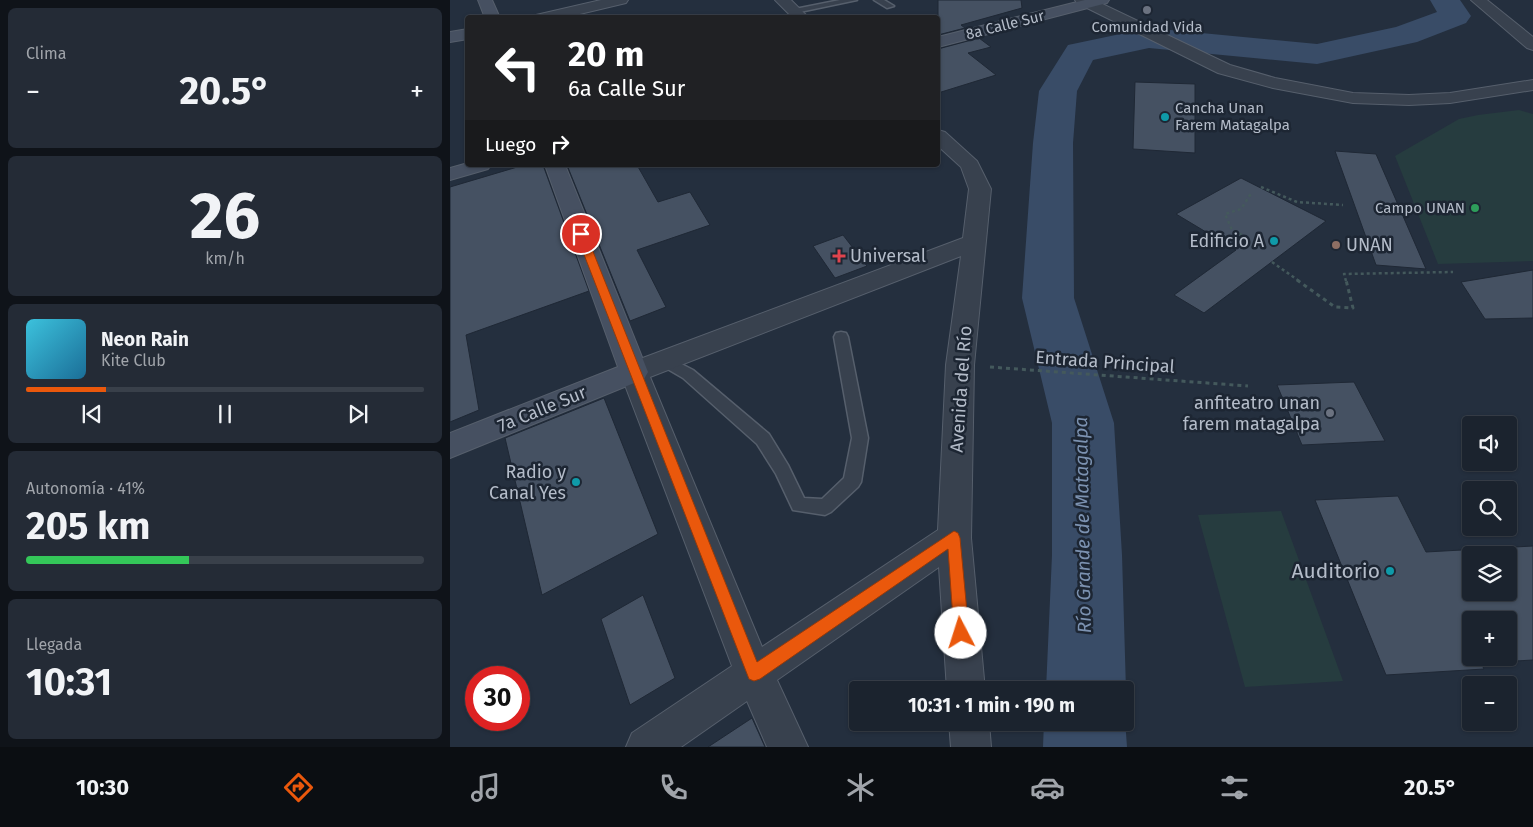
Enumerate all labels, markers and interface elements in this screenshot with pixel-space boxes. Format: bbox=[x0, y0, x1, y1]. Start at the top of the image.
marker: Comunidad Vida bbox=[1141, 4, 1153, 16]
street label: 8a Calle Sur bbox=[964, 7, 1046, 43]
place label: Comunidad Vida bbox=[1091, 18, 1203, 36]
text: 20 m bbox=[568, 33, 644, 75]
icon: left bbox=[485, 35, 550, 100]
text: Clima bbox=[26, 44, 66, 63]
text: 20.5° bbox=[179, 68, 271, 114]
text: − bbox=[26, 75, 40, 108]
text: + bbox=[410, 75, 424, 108]
text: 6a Calle Sur bbox=[568, 75, 685, 102]
place label: Cancha Unan Farem Matagalpa bbox=[1175, 99, 1290, 134]
marker: Cancha Unan Farem Matagalpa bbox=[1159, 111, 1171, 123]
icon: right bbox=[546, 130, 574, 158]
text: Luego bbox=[485, 133, 536, 156]
text: 26 bbox=[190, 177, 260, 255]
place label: Campo UNAN bbox=[1375, 199, 1465, 217]
marker: Campo UNAN bbox=[1469, 202, 1481, 214]
pin bbox=[560, 213, 602, 255]
icon: arrive bbox=[567, 220, 595, 248]
place label: Edificio A bbox=[1189, 230, 1265, 252]
place label: UNAN bbox=[1346, 234, 1393, 256]
marker: Edificio A bbox=[1268, 235, 1280, 247]
marker: UNAN bbox=[1330, 239, 1342, 251]
place label: Universal bbox=[850, 245, 926, 267]
text: km/h bbox=[205, 249, 245, 268]
marker: Universal bbox=[832, 249, 846, 263]
street label: Avenida del Río bbox=[946, 325, 976, 453]
text: Neon Rain bbox=[101, 328, 189, 351]
street label: Entrada Principal bbox=[1035, 346, 1175, 378]
text: Kite Club bbox=[101, 351, 166, 370]
street label: 7a Calle Sur bbox=[494, 381, 590, 437]
place label: anfiteatro unan farem matagalpa bbox=[1183, 392, 1320, 435]
icon: previous bbox=[78, 400, 106, 428]
icon: pause bbox=[211, 400, 239, 428]
icon: next bbox=[344, 400, 372, 428]
marker: anfiteatro unan farem matagalpa bbox=[1324, 407, 1336, 419]
map controls bbox=[1462, 416, 1517, 731]
button: sound bbox=[1462, 416, 1517, 471]
water label: Río Grande de Matagalpa bbox=[1069, 417, 1096, 633]
place label: Radio y Canal Yes bbox=[489, 461, 566, 504]
marker: Radio y Canal Yes bbox=[570, 476, 582, 488]
text: Autonomía · 41% bbox=[26, 479, 145, 498]
button: search bbox=[1462, 481, 1517, 536]
text: 205 km bbox=[26, 503, 150, 549]
button: layers bbox=[1462, 546, 1517, 601]
place label: Auditorio bbox=[1291, 558, 1380, 584]
marker: Auditorio bbox=[1384, 565, 1396, 577]
position arrow bbox=[934, 606, 986, 658]
button: + bbox=[1462, 611, 1517, 666]
text: Llegada bbox=[26, 635, 82, 654]
text: 10:31 bbox=[26, 659, 112, 705]
speed limit sign: 30 bbox=[465, 666, 530, 731]
button: − bbox=[1462, 676, 1517, 731]
text: 10:31 · 1 min · 190 m bbox=[908, 694, 1075, 717]
icon: directions bbox=[281, 770, 316, 805]
icon: music bbox=[468, 770, 503, 805]
icon: phone bbox=[656, 770, 691, 805]
icon: climate bbox=[843, 770, 878, 805]
icon: car bbox=[1030, 770, 1065, 805]
icon: filters bbox=[1217, 770, 1252, 805]
text: 10:30 bbox=[76, 774, 129, 801]
text: 20.5° bbox=[1404, 774, 1457, 801]

